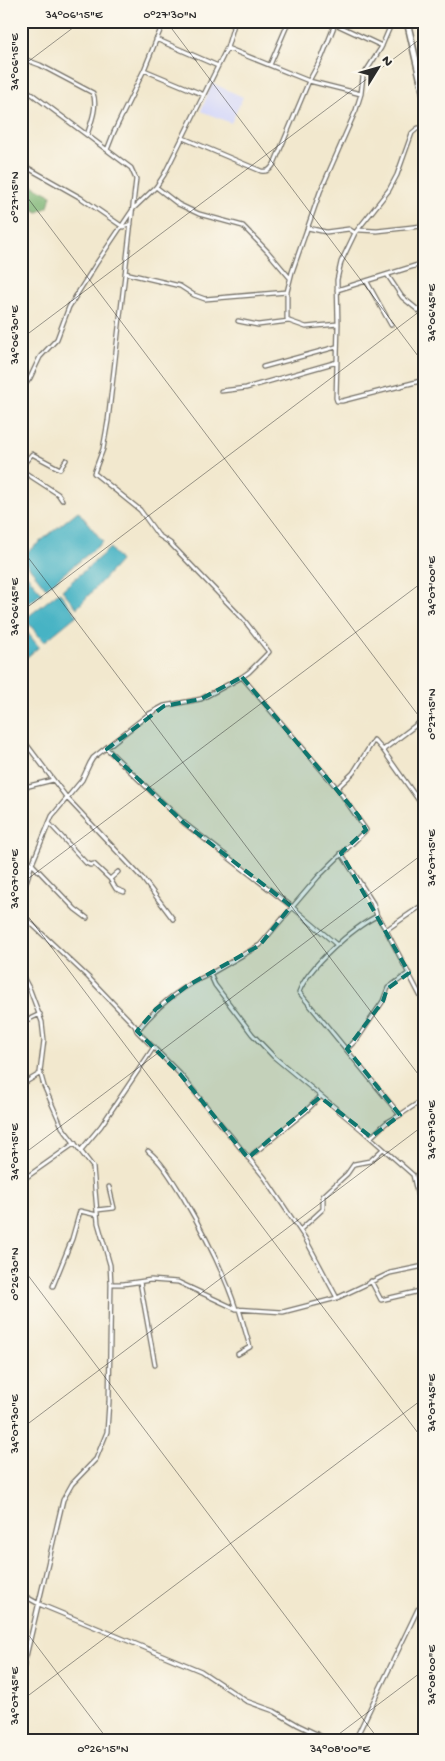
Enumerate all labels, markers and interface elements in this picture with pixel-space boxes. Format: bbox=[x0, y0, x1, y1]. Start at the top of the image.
text: 34°06'15"E bbox=[45, 9, 103, 23]
text: 0°27'30"N bbox=[143, 9, 197, 23]
text: 34°06'15"E bbox=[9, 33, 23, 91]
north arrow bbox=[352, 42, 402, 92]
text: N bbox=[377, 53, 396, 70]
text: 0°27'15"N bbox=[9, 171, 23, 223]
text: 34°06'45"E bbox=[426, 284, 440, 343]
text: 34°06'30"E bbox=[9, 305, 23, 365]
text: 34°07'00"E bbox=[426, 556, 440, 617]
text: 34°06'45"E bbox=[9, 578, 23, 637]
text: 0°27'15"N bbox=[426, 688, 440, 740]
text: 34°07'15"E bbox=[426, 829, 440, 888]
text: 34°07'00"E bbox=[9, 849, 23, 910]
text: 34°07'30"E bbox=[426, 1100, 440, 1160]
text: 34°07'15"E bbox=[9, 1123, 23, 1182]
text: 0°26'30"N bbox=[9, 1247, 23, 1301]
text: 34°07'45"E bbox=[426, 1374, 440, 1433]
text: 34°07'30"E bbox=[9, 1394, 23, 1454]
text: 34°08'00"E bbox=[426, 1645, 440, 1706]
text: 34°07'45"E bbox=[9, 1667, 23, 1726]
text: 0°26'15"N bbox=[77, 1743, 129, 1757]
text: 34°08'00"E bbox=[309, 1743, 370, 1757]

